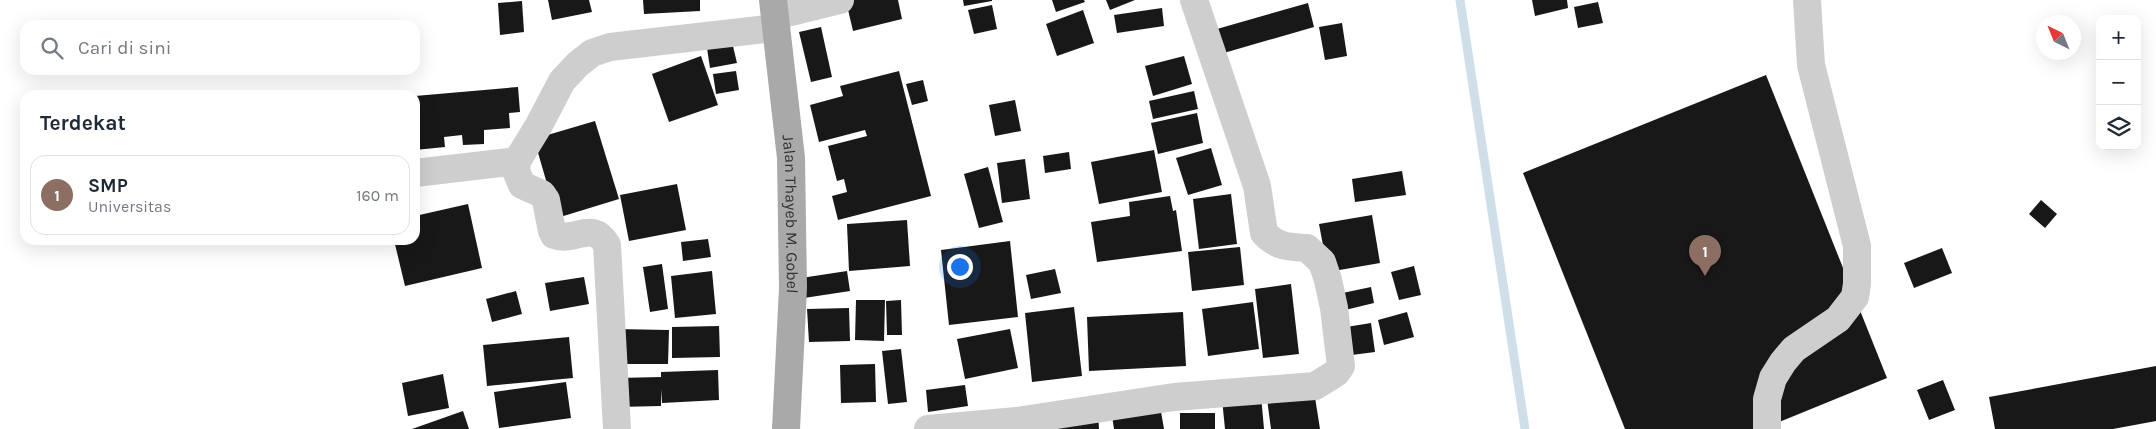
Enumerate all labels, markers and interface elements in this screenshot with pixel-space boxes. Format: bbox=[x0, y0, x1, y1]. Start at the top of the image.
north arrow bbox=[2036, 15, 2081, 60]
map controls bbox=[2096, 15, 2141, 150]
button: + bbox=[2096, 15, 2141, 60]
search box bbox=[20, 20, 420, 75]
icon: search bbox=[38, 34, 66, 62]
text: Cari di sini bbox=[78, 37, 171, 59]
button: − bbox=[2096, 60, 2141, 105]
button: layers bbox=[2096, 105, 2141, 150]
text: Terdekat bbox=[40, 111, 126, 135]
street label: Jalan Thayeb M. Gobel bbox=[779, 134, 803, 294]
text: SMP bbox=[88, 175, 128, 197]
text: 1 bbox=[54, 186, 60, 205]
text: 160 m bbox=[356, 186, 399, 205]
text: Universitas bbox=[88, 197, 171, 216]
pin: 1 bbox=[1689, 235, 1721, 276]
your location bbox=[947, 254, 973, 280]

